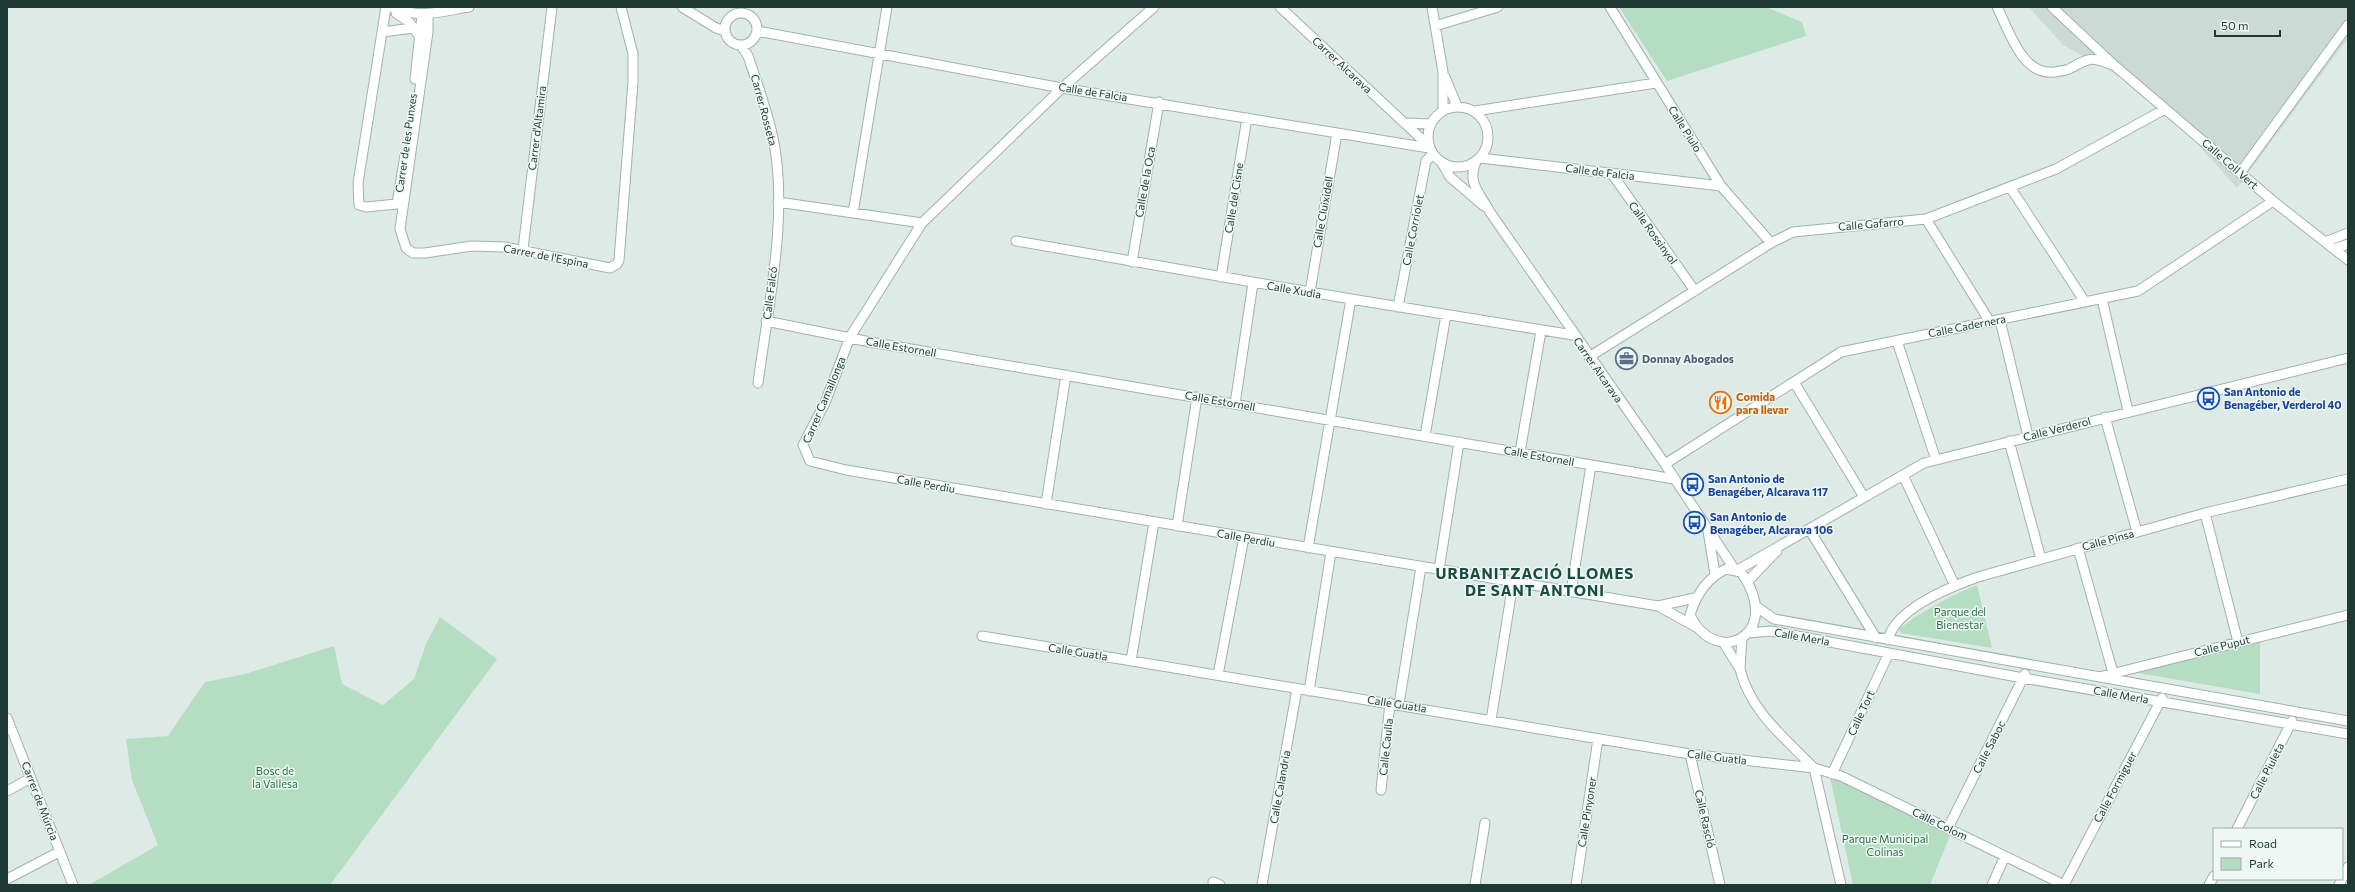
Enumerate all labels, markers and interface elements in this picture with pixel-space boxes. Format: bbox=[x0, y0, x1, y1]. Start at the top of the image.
scale bar bbox=[2215, 12, 2280, 38]
text: 50 m bbox=[2221, 18, 2249, 32]
street label: Carrer Alcarava bbox=[1310, 34, 1375, 96]
street label: Carrer Rosseta bbox=[749, 73, 780, 147]
street label: Calle de Falcia bbox=[1058, 80, 1129, 103]
street label: Carrer d'Altamira bbox=[525, 85, 548, 171]
street label: Carrer de les Punxes bbox=[392, 93, 419, 193]
street label: Calle Piulo bbox=[1666, 103, 1705, 155]
street label: Calle Coll Vert bbox=[2200, 136, 2261, 192]
street label: Calle de la Oca bbox=[1132, 145, 1157, 218]
street label: Calle del Cisne bbox=[1222, 161, 1246, 234]
street label: Calle de Falcia bbox=[1565, 161, 1635, 182]
street label: Calle Cluixidell bbox=[1310, 175, 1335, 249]
street label: Calle Corriolet bbox=[1399, 193, 1426, 267]
street label: Calle Rossinyol bbox=[1626, 199, 1680, 267]
street label: Calle Gafarro bbox=[1838, 214, 1905, 233]
street label: Carrer de l'Espina bbox=[502, 241, 590, 270]
street label: Calle Falcó bbox=[760, 265, 779, 320]
street label: Calle Xudia bbox=[1266, 278, 1322, 301]
street label: Calle Cadernera bbox=[1927, 312, 2007, 339]
street label: Calle Estornell bbox=[865, 334, 937, 359]
street label: Carrer Alcarava bbox=[1571, 334, 1626, 405]
office icon: Donnay Abogados bbox=[1614, 346, 1640, 372]
place label: Donnay Abogados bbox=[1642, 352, 1734, 365]
street label: Carrer Camallonga bbox=[799, 354, 848, 445]
bus stop icon: San Antonio de Benagéber, Verderol 40 bbox=[2196, 385, 2222, 411]
place label: San Antonio de Benagéber, Verderol 40 bbox=[2224, 385, 2342, 411]
street label: Calle Estornell bbox=[1184, 388, 1256, 413]
restaurant icon: Comida para llevar bbox=[1707, 390, 1733, 416]
place label: Comida para llevar bbox=[1736, 390, 1789, 416]
street label: Calle Verderol bbox=[2022, 414, 2092, 443]
street label: Calle Estornell bbox=[1503, 443, 1575, 468]
street label: Calle Perdiu bbox=[896, 472, 956, 495]
bus stop icon: San Antonio de Benagéber, Alcarava 117 bbox=[1679, 472, 1705, 498]
place label: San Antonio de Benagéber, Alcarava 117 bbox=[1708, 472, 1828, 498]
bus stop icon: San Antonio de Benagéber, Alcarava 106 bbox=[1682, 510, 1708, 536]
place label: San Antonio de Benagéber, Alcarava 106 bbox=[1710, 510, 1833, 536]
street label: Calle Perdiu bbox=[1216, 526, 1276, 549]
street label: Calle Pinsa bbox=[2080, 526, 2135, 553]
district label: URBANITZACIÓ LLOMES DE SANT ANTONI bbox=[1436, 563, 1634, 599]
park label: Parque del Bienestar bbox=[1934, 605, 1986, 631]
street label: Calle Merla bbox=[1773, 625, 1831, 648]
street label: Calle Puput bbox=[2193, 632, 2252, 659]
street label: Calle Guatla bbox=[1048, 640, 1109, 663]
street label: Calle Merla bbox=[2092, 683, 2150, 706]
street label: Calle Tort bbox=[1844, 688, 1877, 737]
street label: Calle Guatla bbox=[1367, 692, 1428, 715]
street label: Calle Caulla bbox=[1376, 718, 1395, 776]
street label: Calle Saboc bbox=[1970, 718, 2007, 775]
street label: Calle Piuleta bbox=[2247, 740, 2286, 801]
street label: Calle Guatla bbox=[1687, 746, 1748, 767]
street label: Calle Calandria bbox=[1267, 749, 1292, 825]
street label: Calle Formiguer bbox=[2090, 749, 2139, 825]
street label: Carrer de Múrcia bbox=[19, 760, 61, 842]
park label: Bosc de la Vallesa bbox=[252, 764, 298, 790]
street label: Calle Pinyoner bbox=[1575, 775, 1599, 848]
street label: Calle Rascló bbox=[1692, 788, 1719, 850]
street label: Calle Colom bbox=[1910, 805, 1970, 843]
legend bbox=[2213, 828, 2343, 880]
park label: Parque Municipal Colinas bbox=[1842, 832, 1928, 858]
text: Road bbox=[2249, 836, 2277, 850]
text: Park bbox=[2249, 856, 2275, 870]

